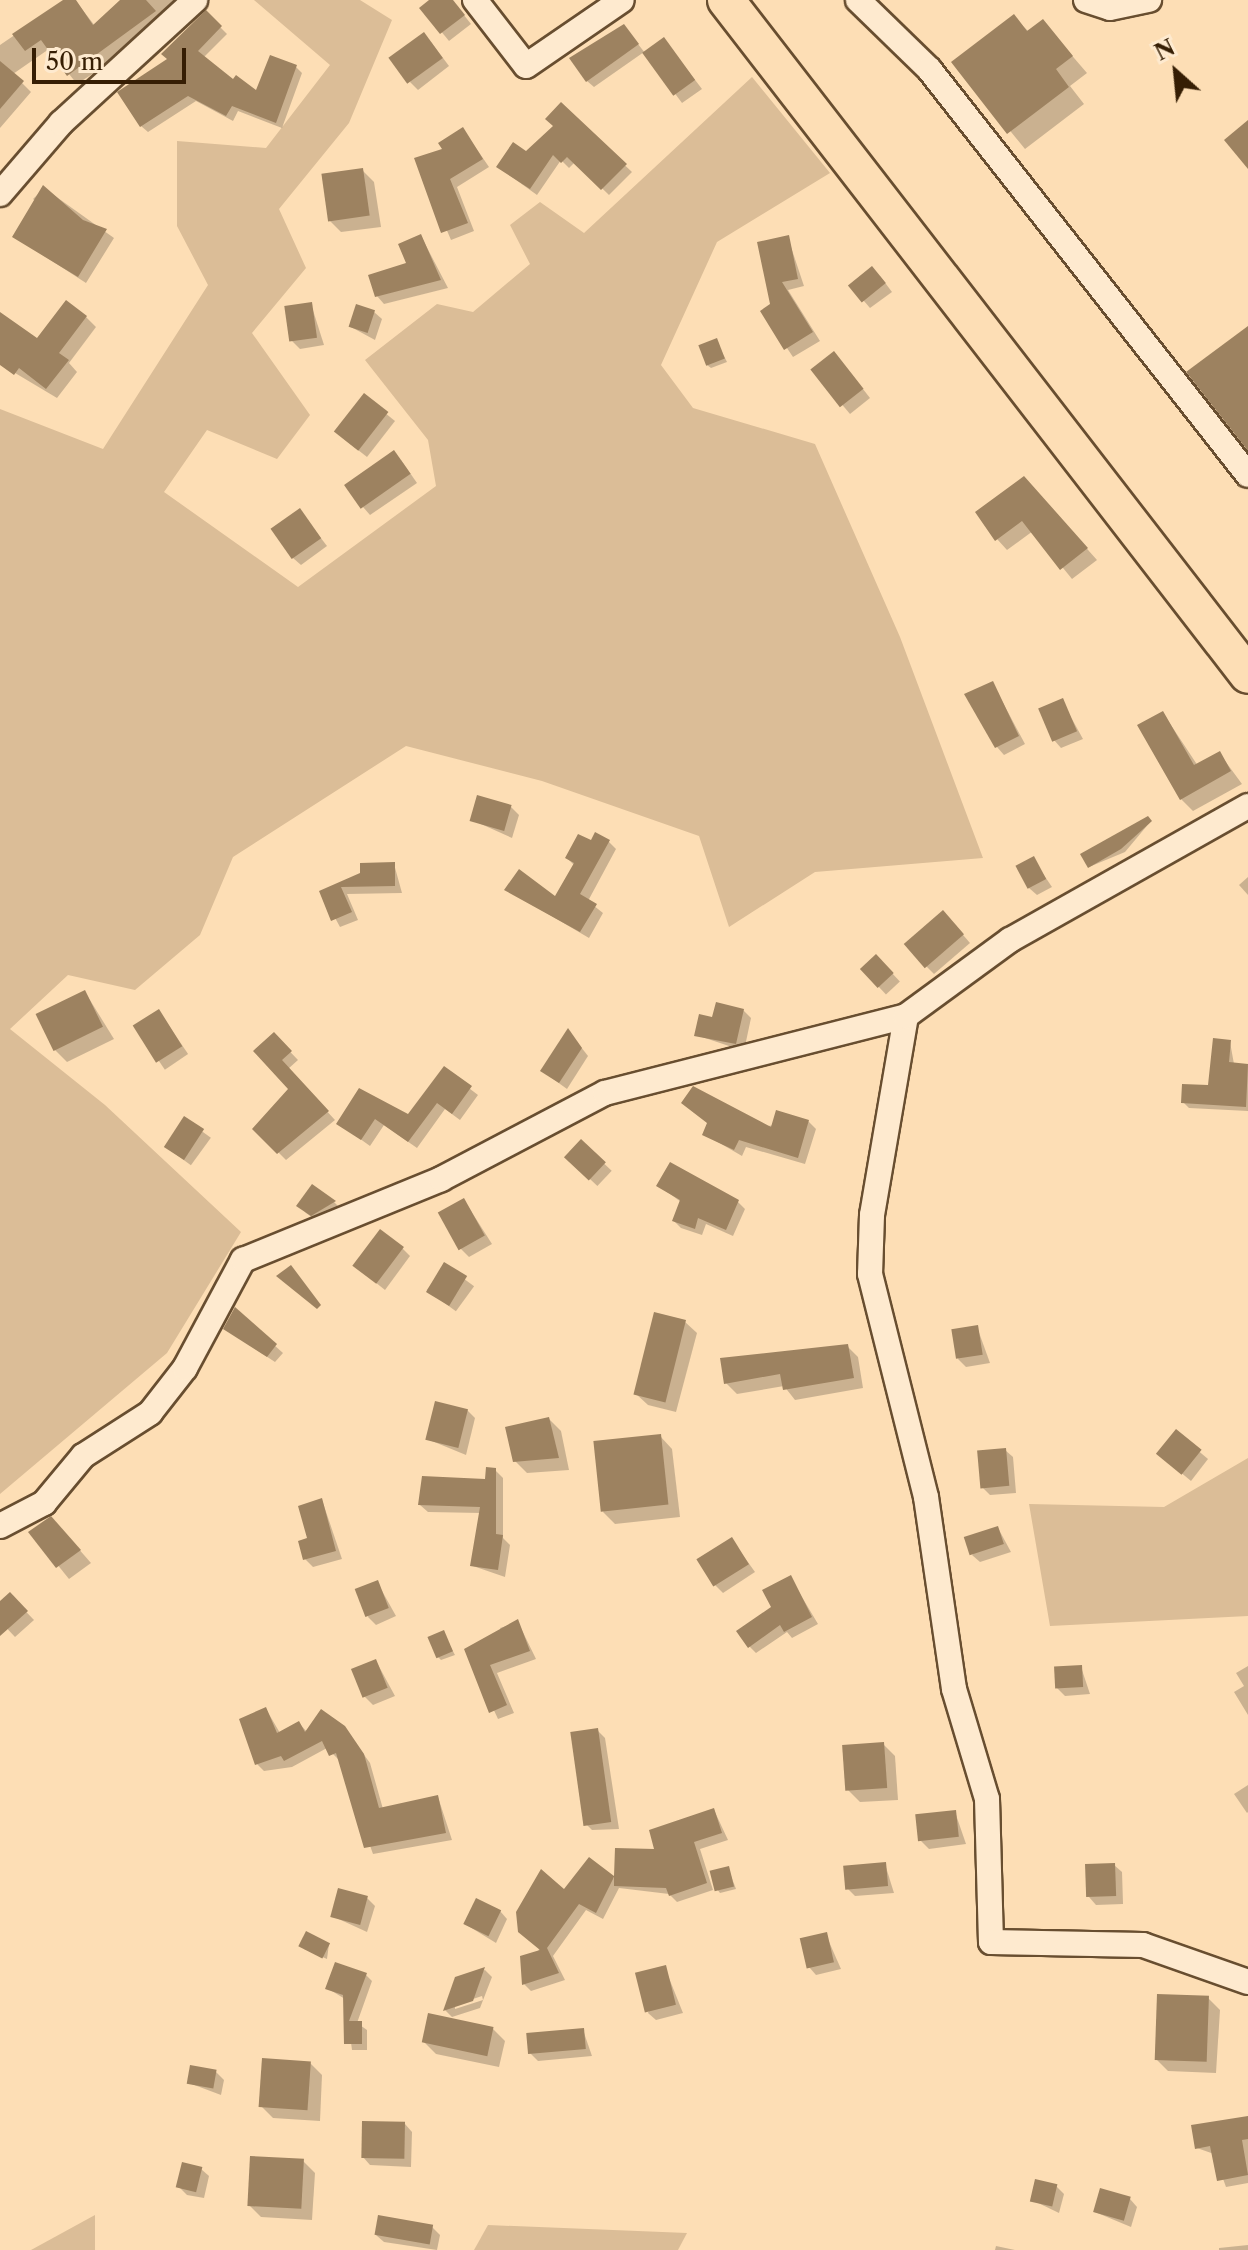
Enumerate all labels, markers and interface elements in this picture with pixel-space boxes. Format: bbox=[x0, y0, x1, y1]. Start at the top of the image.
scale bar bbox=[36, 32, 190, 82]
north arrow bbox=[1136, 32, 1216, 112]
text: N bbox=[1150, 34, 1180, 67]
text: 50 m bbox=[46, 47, 103, 76]

